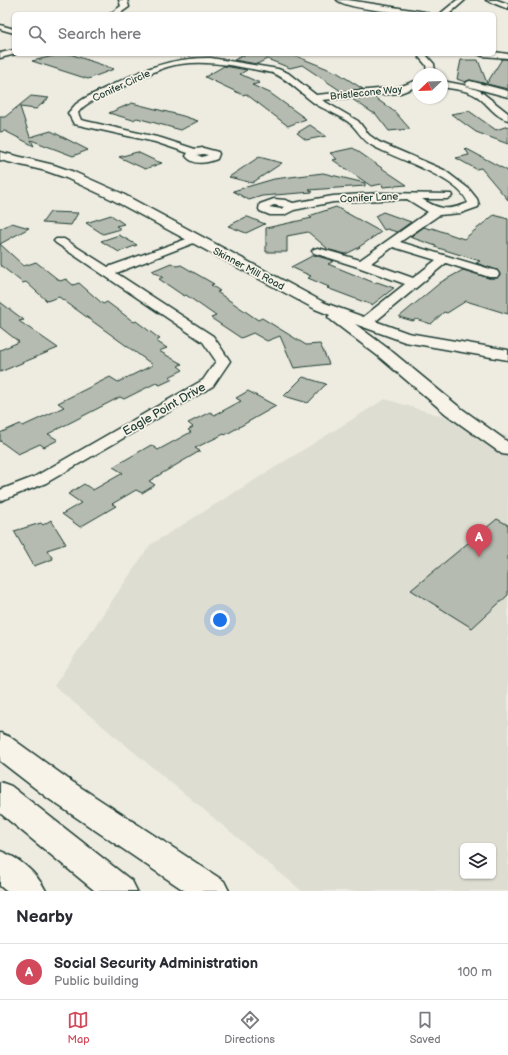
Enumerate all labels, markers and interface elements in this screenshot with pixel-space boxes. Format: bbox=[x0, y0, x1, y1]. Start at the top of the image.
search box bbox=[12, 12, 496, 56]
icon: search bbox=[26, 23, 48, 45]
text: Search here bbox=[58, 25, 141, 44]
street label: Conifer Circle bbox=[91, 67, 152, 104]
north arrow bbox=[412, 68, 448, 104]
street label: Bristlecone Way bbox=[329, 83, 403, 103]
street label: Conifer Lane bbox=[340, 190, 399, 206]
street label: Skinner Mill Road bbox=[211, 245, 287, 293]
street label: Eagle Point Drive bbox=[120, 380, 208, 439]
pin: A bbox=[466, 524, 492, 557]
your location bbox=[210, 610, 230, 630]
map controls bbox=[460, 843, 496, 879]
button: layers bbox=[460, 843, 496, 879]
text: Nearby bbox=[16, 907, 73, 927]
text: Social Security Administration bbox=[54, 954, 258, 973]
text: A bbox=[25, 964, 33, 980]
text: 100 m bbox=[457, 964, 492, 980]
text: Public building bbox=[54, 973, 139, 989]
tab: Map bbox=[67, 1009, 90, 1046]
tab: Directions bbox=[224, 1009, 275, 1046]
tab: Saved bbox=[410, 1009, 441, 1046]

